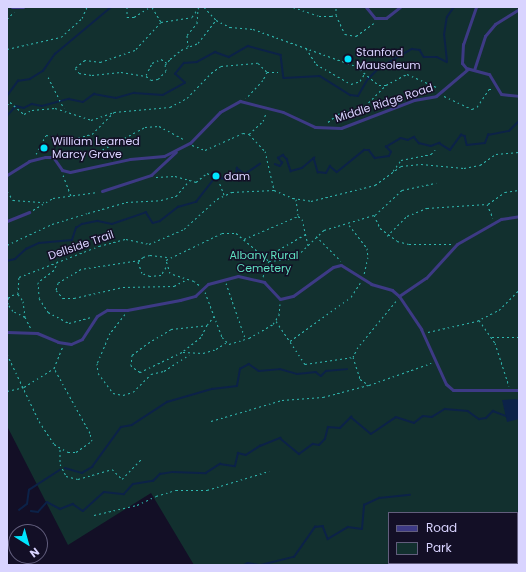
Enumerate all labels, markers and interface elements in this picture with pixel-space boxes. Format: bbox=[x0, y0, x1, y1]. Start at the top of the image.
place label: Stanford Mausoleum bbox=[356, 46, 421, 72]
marker: Stanford Mausoleum bbox=[343, 54, 353, 64]
street label: Middle Ridge Road bbox=[333, 81, 435, 125]
place label: William Learned Marcy Grave bbox=[52, 135, 140, 161]
marker: William Learned Marcy Grave bbox=[39, 143, 49, 153]
place label: dam bbox=[224, 169, 250, 183]
marker: dam bbox=[211, 171, 221, 181]
street label: Dellside Trail bbox=[46, 228, 116, 262]
park label: Albany Rural Cemetery bbox=[229, 249, 299, 275]
legend bbox=[388, 512, 518, 564]
text: Road bbox=[426, 519, 457, 536]
north arrow bbox=[8, 524, 48, 564]
text: Park bbox=[426, 539, 452, 556]
text: N bbox=[26, 544, 43, 562]

